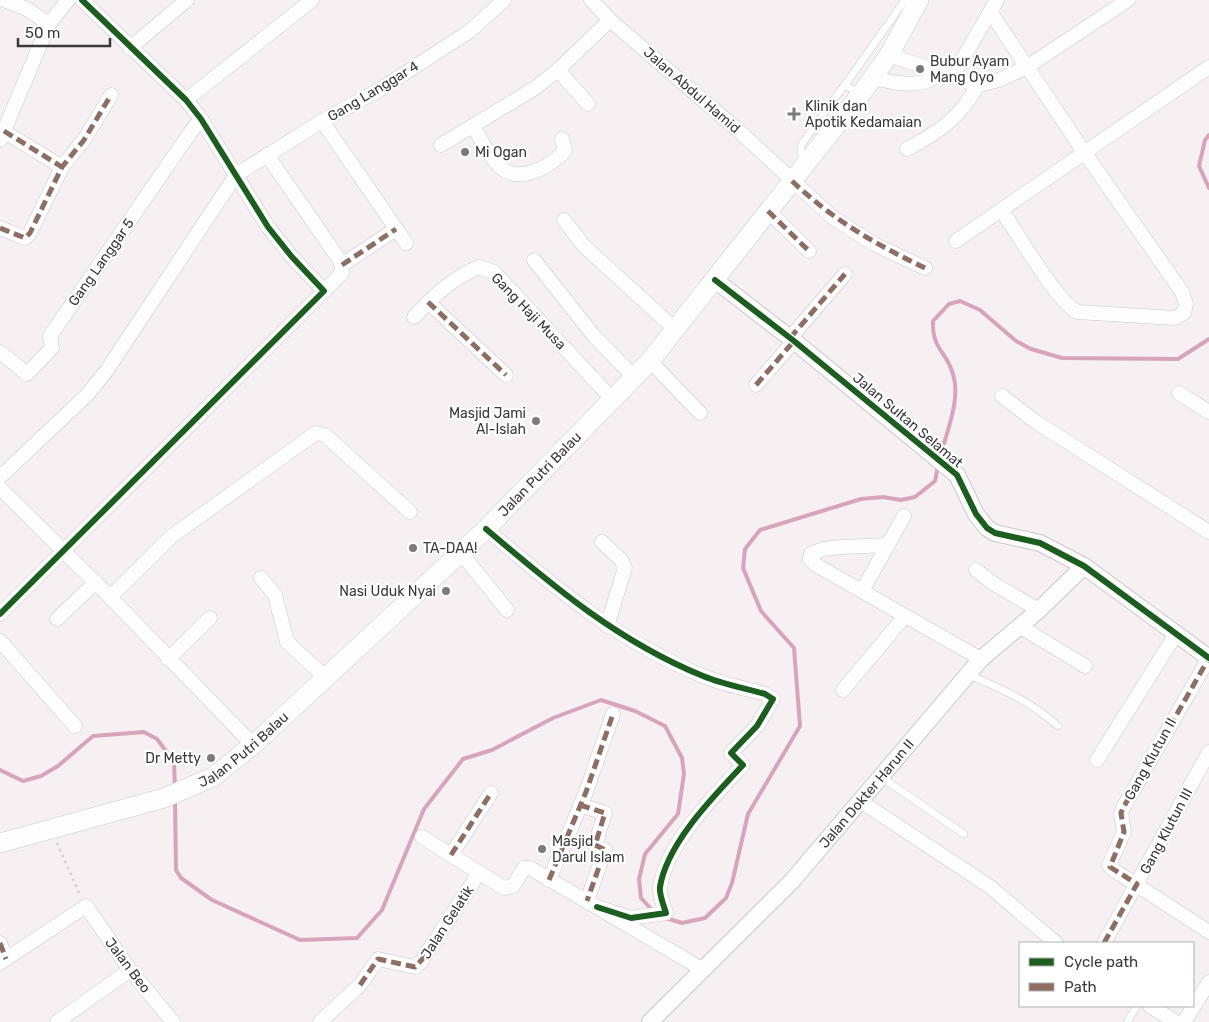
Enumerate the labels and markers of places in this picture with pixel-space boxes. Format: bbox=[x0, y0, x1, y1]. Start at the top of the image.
place label: Bubur Ayam Mang Oyo bbox=[930, 53, 1009, 86]
marker: Bubur Ayam Mang Oyo bbox=[914, 63, 926, 75]
place label: Klinik dan Apotik Kedamaian bbox=[805, 98, 922, 131]
marker: Klinik dan Apotik Kedamaian bbox=[787, 107, 801, 121]
place label: Mi Ogan bbox=[475, 144, 527, 161]
marker: Mi Ogan bbox=[459, 146, 471, 158]
place label: Masjid Jami Al-Islah bbox=[449, 405, 526, 438]
marker: Masjid Jami Al-Islah bbox=[530, 415, 542, 427]
place label: TA-DAA! bbox=[423, 540, 477, 557]
marker: TA-DAA! bbox=[407, 542, 419, 554]
place label: Nasi Uduk Nyai bbox=[339, 583, 436, 600]
marker: Nasi Uduk Nyai bbox=[440, 585, 452, 597]
place label: Dr Metty bbox=[145, 750, 201, 767]
marker: Dr Metty bbox=[205, 752, 217, 764]
place label: Masjid Darul Islam bbox=[552, 833, 625, 866]
marker: Masjid Darul Islam bbox=[536, 843, 548, 855]

